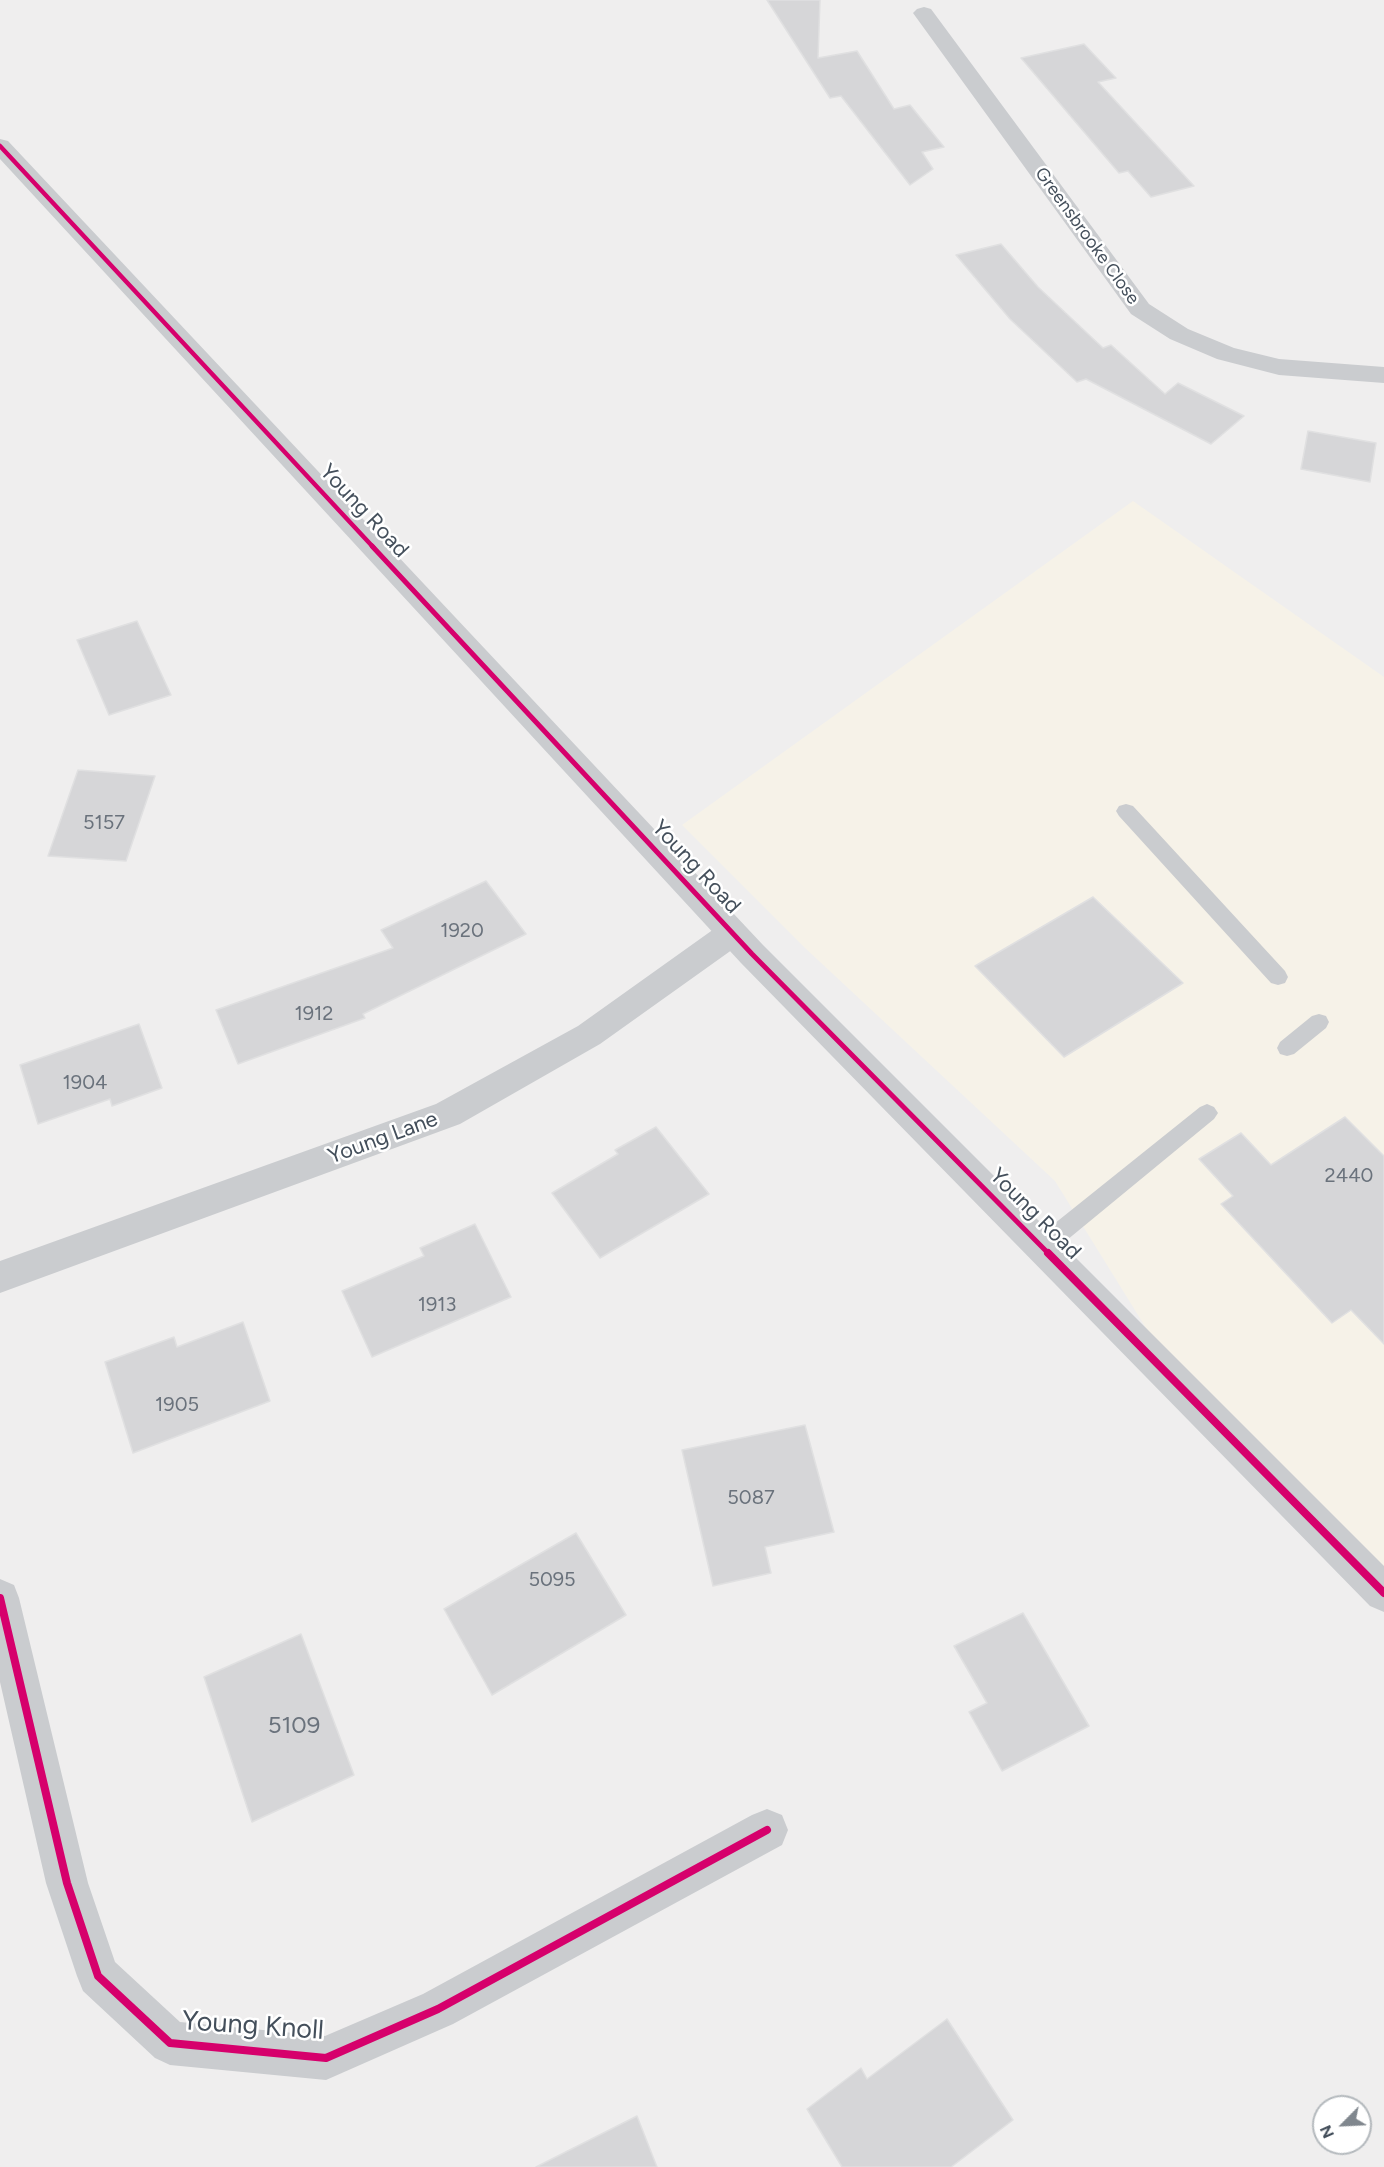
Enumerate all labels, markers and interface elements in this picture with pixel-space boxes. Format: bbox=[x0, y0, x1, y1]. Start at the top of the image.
street label: Greensbrooke Close bbox=[1030, 163, 1144, 309]
street label: Young Road bbox=[314, 459, 414, 563]
house number: 5157 bbox=[83, 811, 125, 835]
street label: Young Road bbox=[646, 815, 746, 919]
house number: 1920 bbox=[440, 919, 484, 943]
house number: 1912 bbox=[294, 1002, 334, 1026]
house number: 1904 bbox=[63, 1071, 107, 1095]
street label: Young Lane bbox=[325, 1106, 441, 1170]
street label: Young Road bbox=[984, 1163, 1086, 1265]
house number: 2440 bbox=[1325, 1164, 1373, 1188]
house number: 1913 bbox=[418, 1293, 456, 1317]
house number: 1905 bbox=[155, 1393, 199, 1417]
house number: 5087 bbox=[727, 1486, 775, 1510]
house number: 5095 bbox=[528, 1568, 576, 1592]
house number: 5109 bbox=[268, 1712, 320, 1740]
street label: Young Knoll bbox=[181, 2005, 325, 2047]
north arrow bbox=[1312, 2095, 1372, 2155]
text: N bbox=[1316, 2122, 1338, 2141]

